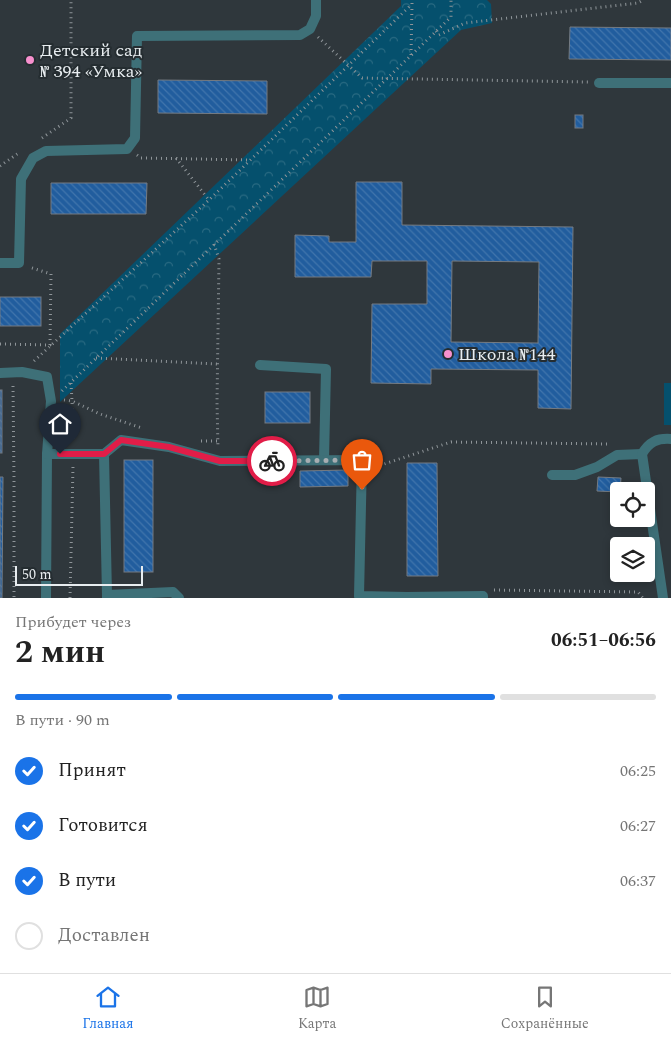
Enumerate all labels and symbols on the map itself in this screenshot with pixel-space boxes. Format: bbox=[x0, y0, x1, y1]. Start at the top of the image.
place label: Детский сад № 394 «Умка» bbox=[40, 37, 143, 85]
marker: Детский сад № 394 «Умка» bbox=[24, 54, 36, 66]
place label: Школа №144 bbox=[458, 341, 555, 368]
marker: Школа №144 bbox=[442, 348, 454, 360]
pin bbox=[39, 403, 81, 454]
courier bbox=[247, 436, 297, 486]
pin bbox=[341, 439, 383, 490]
scale bar bbox=[15, 563, 142, 586]

